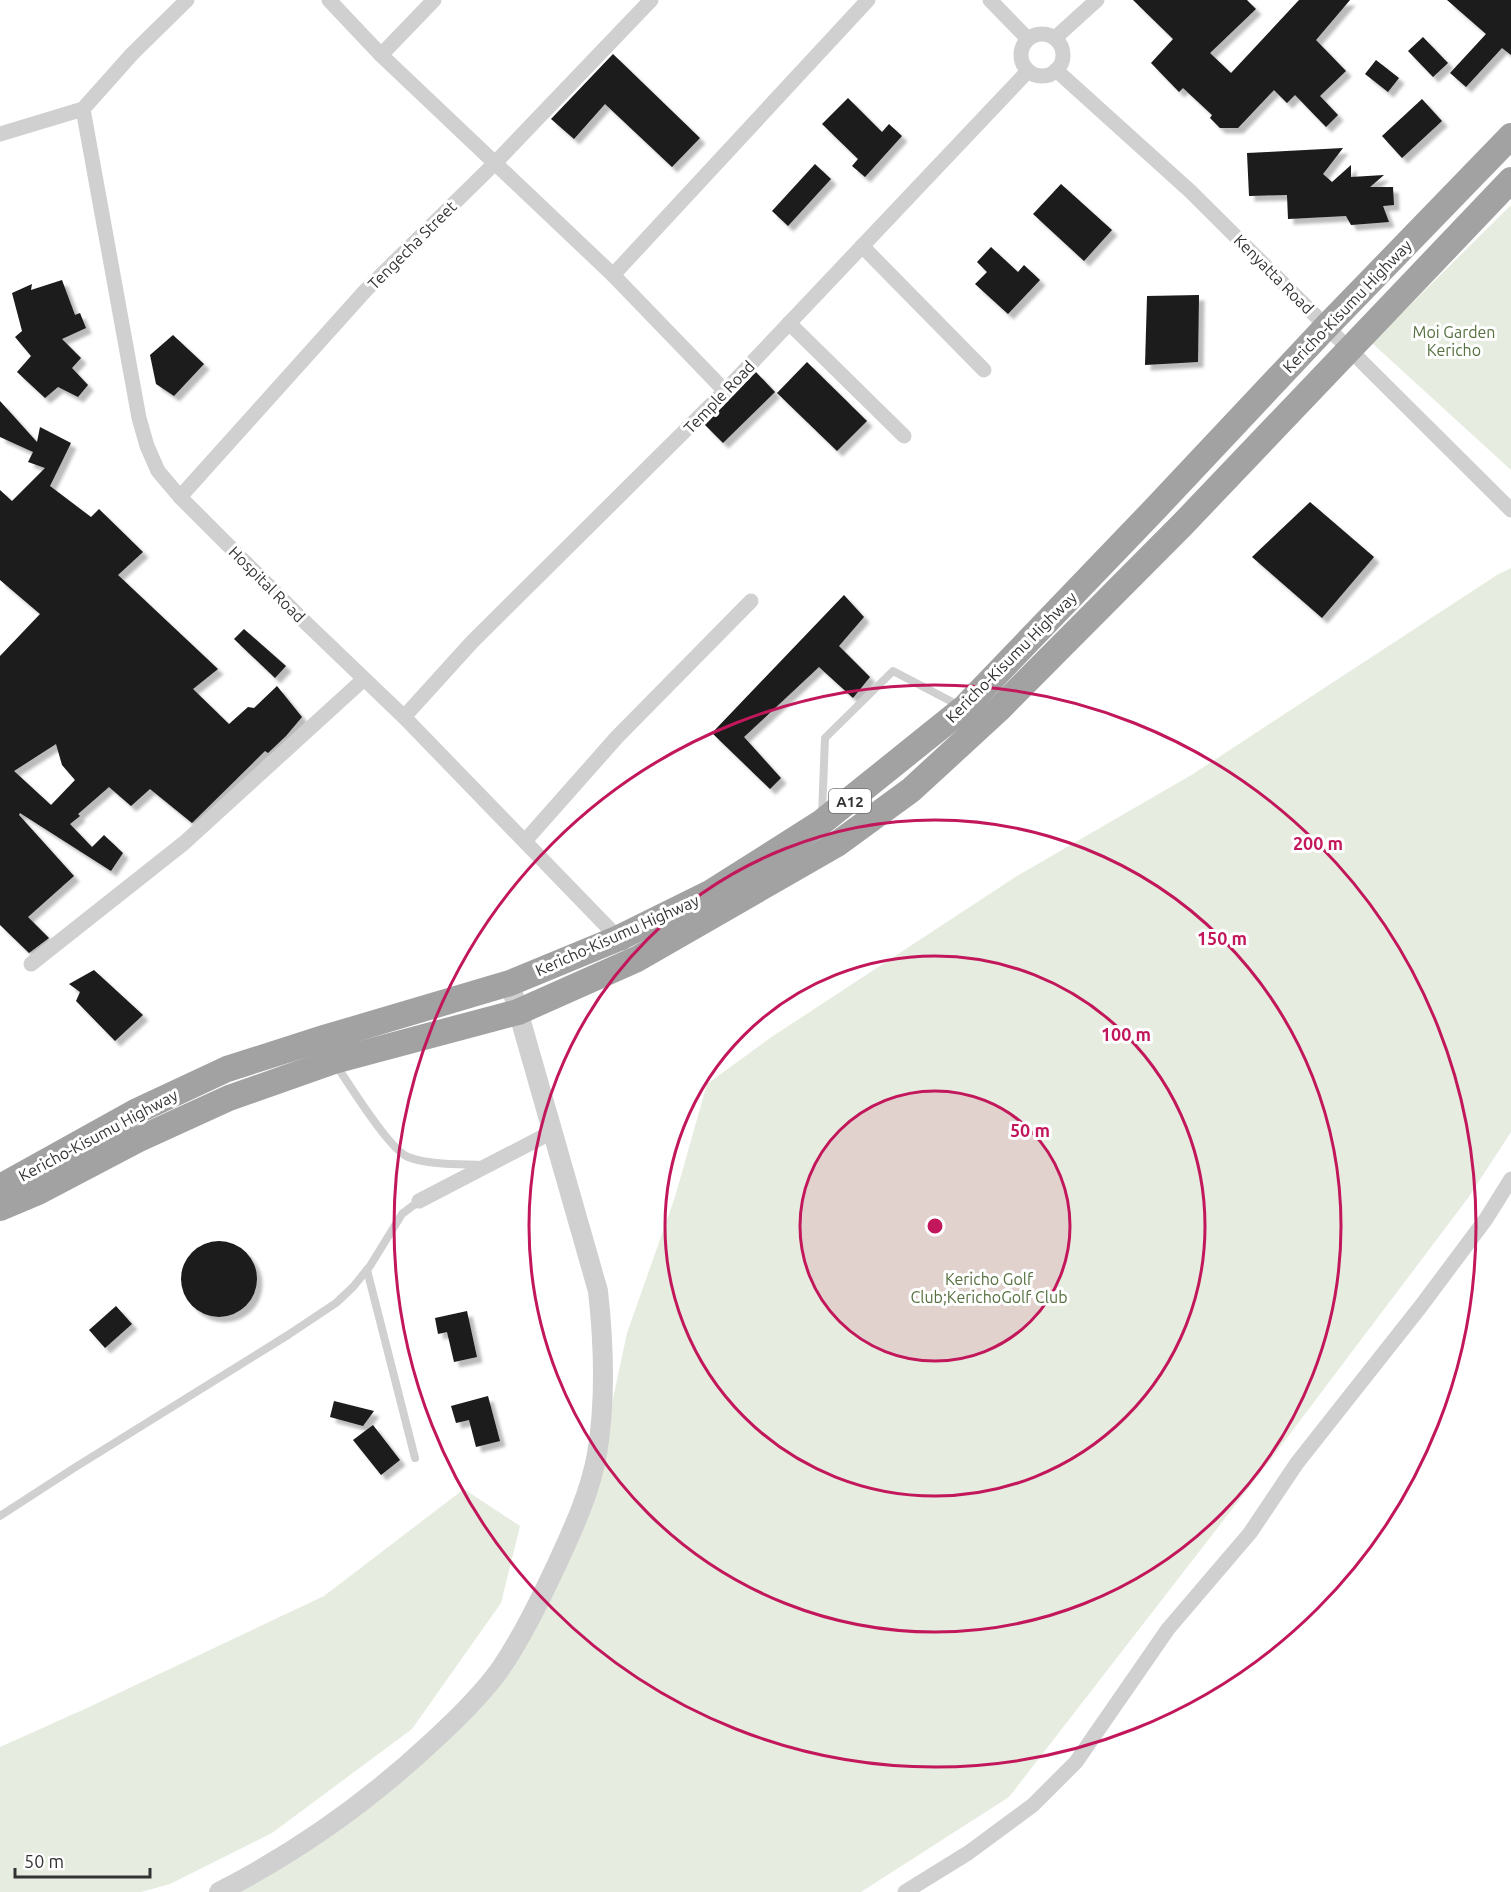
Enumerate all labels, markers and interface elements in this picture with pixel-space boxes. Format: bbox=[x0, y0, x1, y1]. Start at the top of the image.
street label: Tengecha Street bbox=[364, 197, 460, 293]
street label: Kenyatta Road bbox=[1231, 231, 1317, 317]
street label: Kericho-Kisumu Highway bbox=[1279, 236, 1415, 376]
park label: Moi Garden Kericho bbox=[1412, 323, 1496, 359]
street label: Temple Road bbox=[680, 357, 758, 437]
street label: Hospital Road bbox=[225, 542, 309, 626]
street label: Kericho-Kisumu Highway bbox=[942, 588, 1080, 726]
road number: A12 bbox=[829, 789, 871, 813]
text: 200 m bbox=[1293, 833, 1343, 853]
street label: Kericho-Kisumu Highway bbox=[532, 891, 702, 979]
text: 150 m bbox=[1197, 928, 1247, 948]
text: 100 m bbox=[1101, 1024, 1151, 1044]
street label: Kericho-Kisumu Highway bbox=[16, 1085, 181, 1185]
text: 50 m bbox=[1010, 1120, 1050, 1140]
centre of rings bbox=[925, 1216, 945, 1236]
park label: Kericho Golf Club;KerichoGolf Club bbox=[910, 1270, 1068, 1306]
scale bar bbox=[15, 1841, 150, 1879]
text: 50 m bbox=[24, 1851, 64, 1871]

